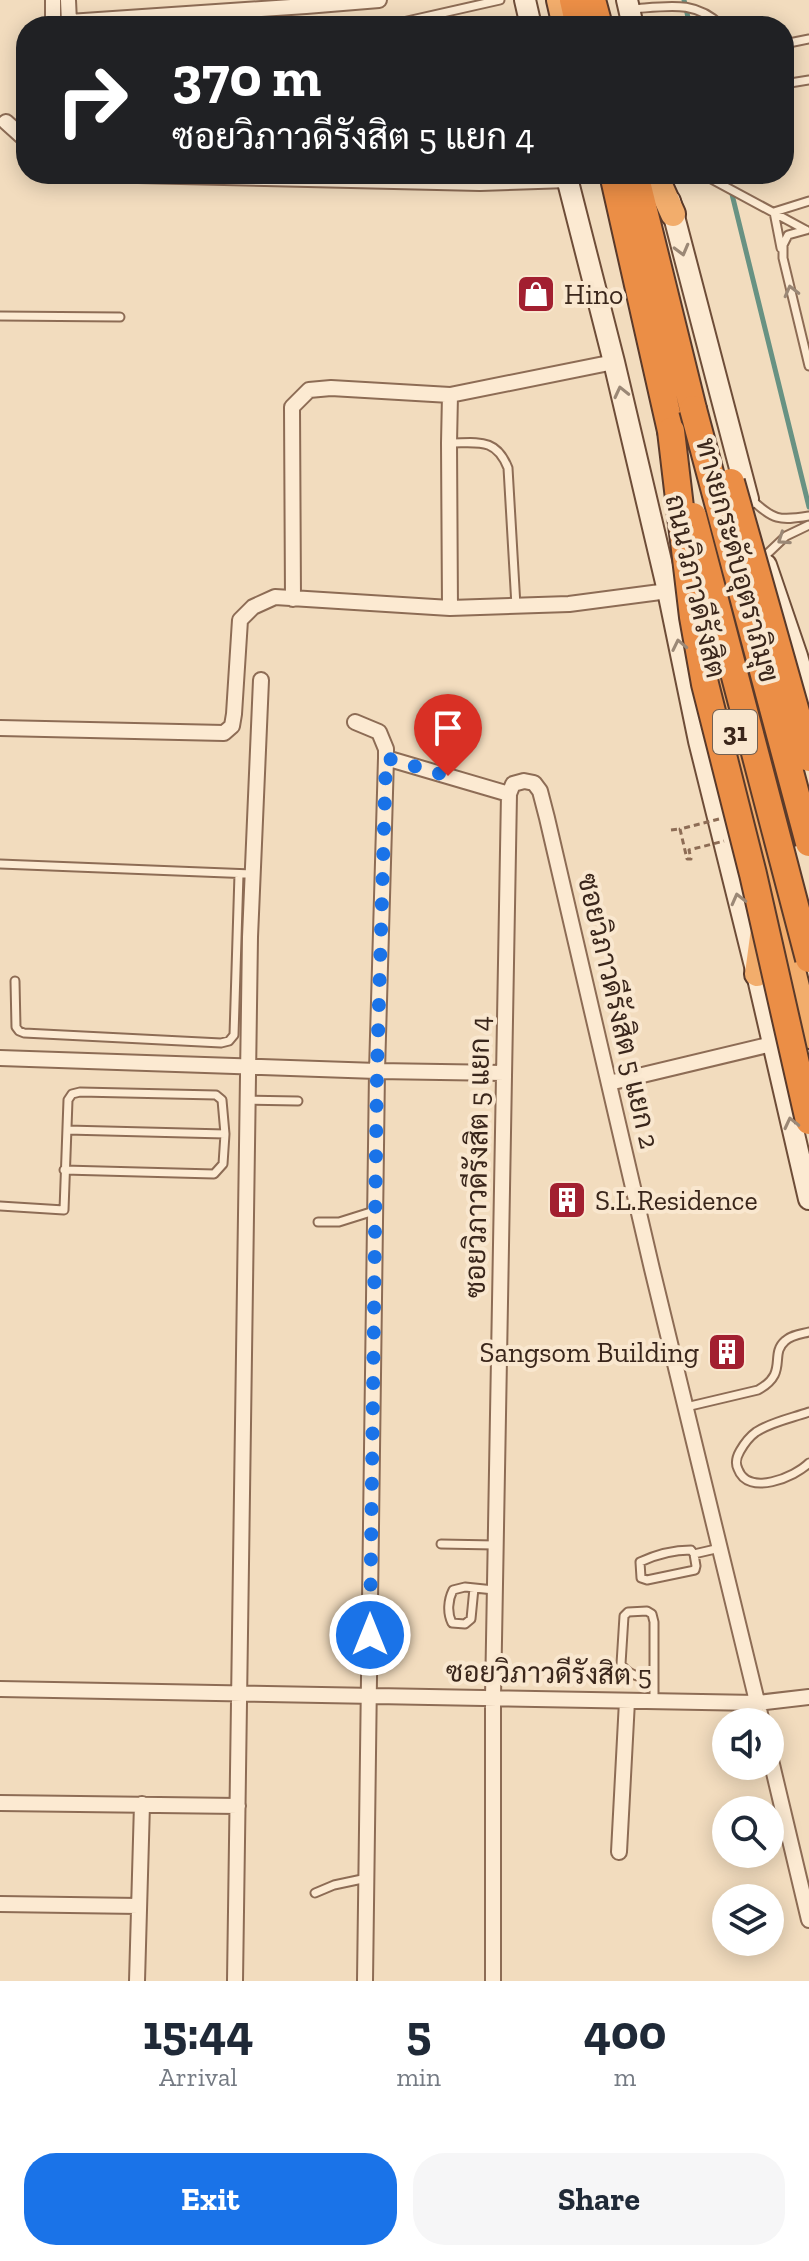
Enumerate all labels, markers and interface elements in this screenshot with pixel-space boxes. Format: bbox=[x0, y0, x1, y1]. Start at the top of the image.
text: 370 m bbox=[172, 43, 321, 110]
icon: right bbox=[40, 48, 144, 152]
text: ซอยวิภาวดีรังสิต 5 แยก 4 bbox=[172, 115, 535, 158]
one-way arrow bbox=[673, 242, 689, 256]
shop icon: Hino bbox=[515, 273, 557, 315]
place label: Hino bbox=[564, 278, 623, 311]
one-way arrow bbox=[783, 285, 800, 299]
one-way arrow bbox=[614, 386, 631, 399]
street label: ทางยกระดับอุตราภิมุข bbox=[686, 434, 788, 687]
street label: ถนนวิภาวดีรังสิต bbox=[658, 491, 735, 681]
one-way arrow bbox=[778, 530, 792, 545]
one-way arrow bbox=[671, 639, 688, 653]
pin bbox=[414, 694, 482, 776]
icon: arrive bbox=[426, 706, 470, 750]
road number: 31 bbox=[713, 710, 757, 754]
street label: ซอยวิภาวดีรังสิต 5 แยก 2 bbox=[571, 870, 668, 1152]
one-way arrow bbox=[731, 892, 748, 906]
street label: ซอยวิภาวดีรังสิต 5 แยก 4 bbox=[457, 1016, 496, 1298]
one-way arrow bbox=[783, 1116, 800, 1130]
building icon: S.L.Residence bbox=[546, 1179, 588, 1221]
place label: S.L.Residence bbox=[595, 1184, 758, 1217]
building icon: Sangsom Building bbox=[706, 1331, 748, 1373]
place label: Sangsom Building bbox=[480, 1336, 699, 1369]
position arrow bbox=[328, 1593, 412, 1677]
street label: ซอยวิภาวดีรังสิต 5 bbox=[446, 1653, 652, 1692]
map controls bbox=[712, 1708, 784, 1956]
button: sound bbox=[712, 1708, 784, 1780]
button: search bbox=[712, 1796, 784, 1868]
button: layers bbox=[712, 1884, 784, 1956]
text: 15:44 bbox=[143, 2004, 254, 2061]
text: 5 bbox=[406, 2004, 431, 2061]
text: 400 bbox=[584, 2004, 666, 2061]
text: Arrival bbox=[159, 2061, 237, 2093]
text: min bbox=[396, 2061, 441, 2093]
text: m bbox=[614, 2061, 636, 2093]
button: Exit bbox=[24, 2153, 397, 2245]
button: Share bbox=[413, 2153, 785, 2245]

